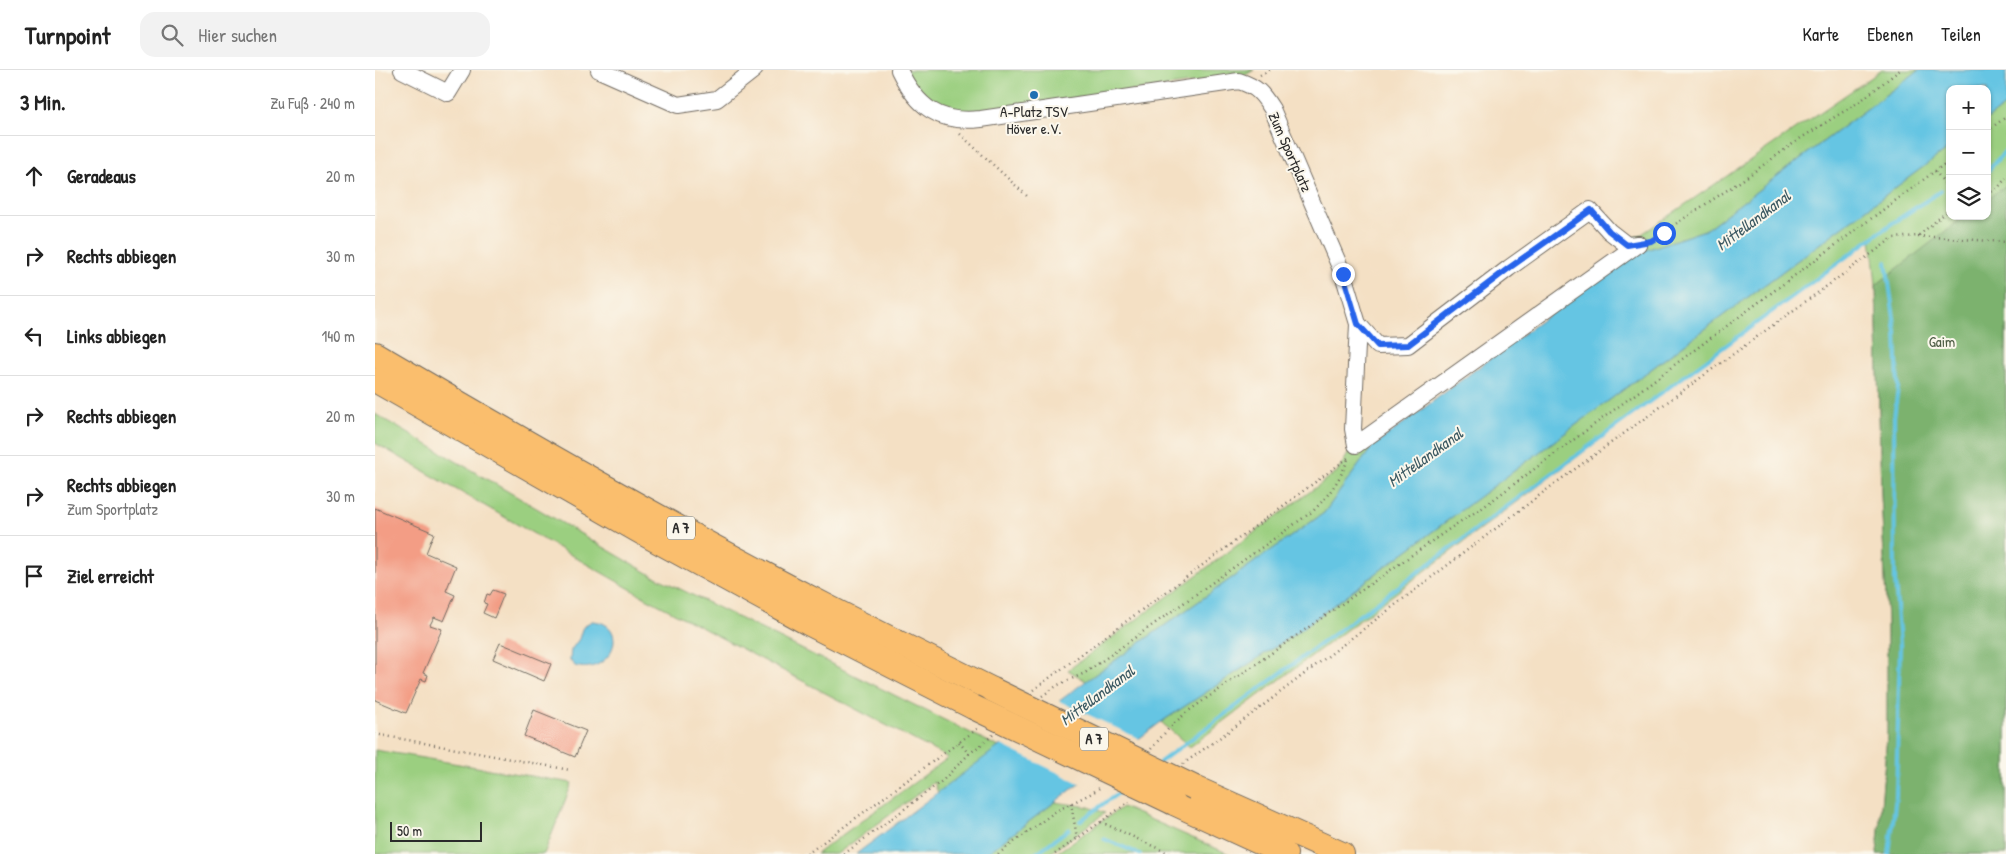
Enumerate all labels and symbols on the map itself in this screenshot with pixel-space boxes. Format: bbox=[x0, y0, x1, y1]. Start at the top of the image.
marker: A-Platz TSV Höver e.V. bbox=[1028, 89, 1040, 101]
place label: A-Platz TSV Höver e.V. bbox=[1000, 101, 1068, 139]
street label: Zum Sportplatz bbox=[1263, 109, 1318, 196]
water label: Mittellandkanal bbox=[1711, 184, 1795, 255]
route start bbox=[1653, 222, 1676, 245]
route end bbox=[1332, 263, 1355, 286]
park label: Gaim bbox=[1929, 331, 1955, 352]
water label: Mittellandkanal bbox=[1383, 422, 1468, 492]
road number: A 7 bbox=[667, 516, 695, 539]
water label: Mittellandkanal bbox=[1055, 659, 1139, 730]
road number: A 7 bbox=[1080, 728, 1108, 751]
scale bar bbox=[390, 819, 483, 842]

